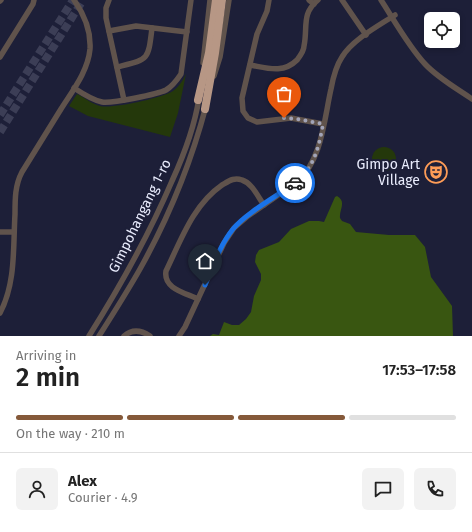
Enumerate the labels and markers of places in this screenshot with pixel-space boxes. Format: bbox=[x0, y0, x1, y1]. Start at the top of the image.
pin bbox=[267, 77, 301, 118]
place label: Gimpo Art Village bbox=[357, 156, 421, 189]
theatre icon: Gimpo Art Village bbox=[423, 159, 449, 185]
pin bbox=[188, 244, 222, 285]

